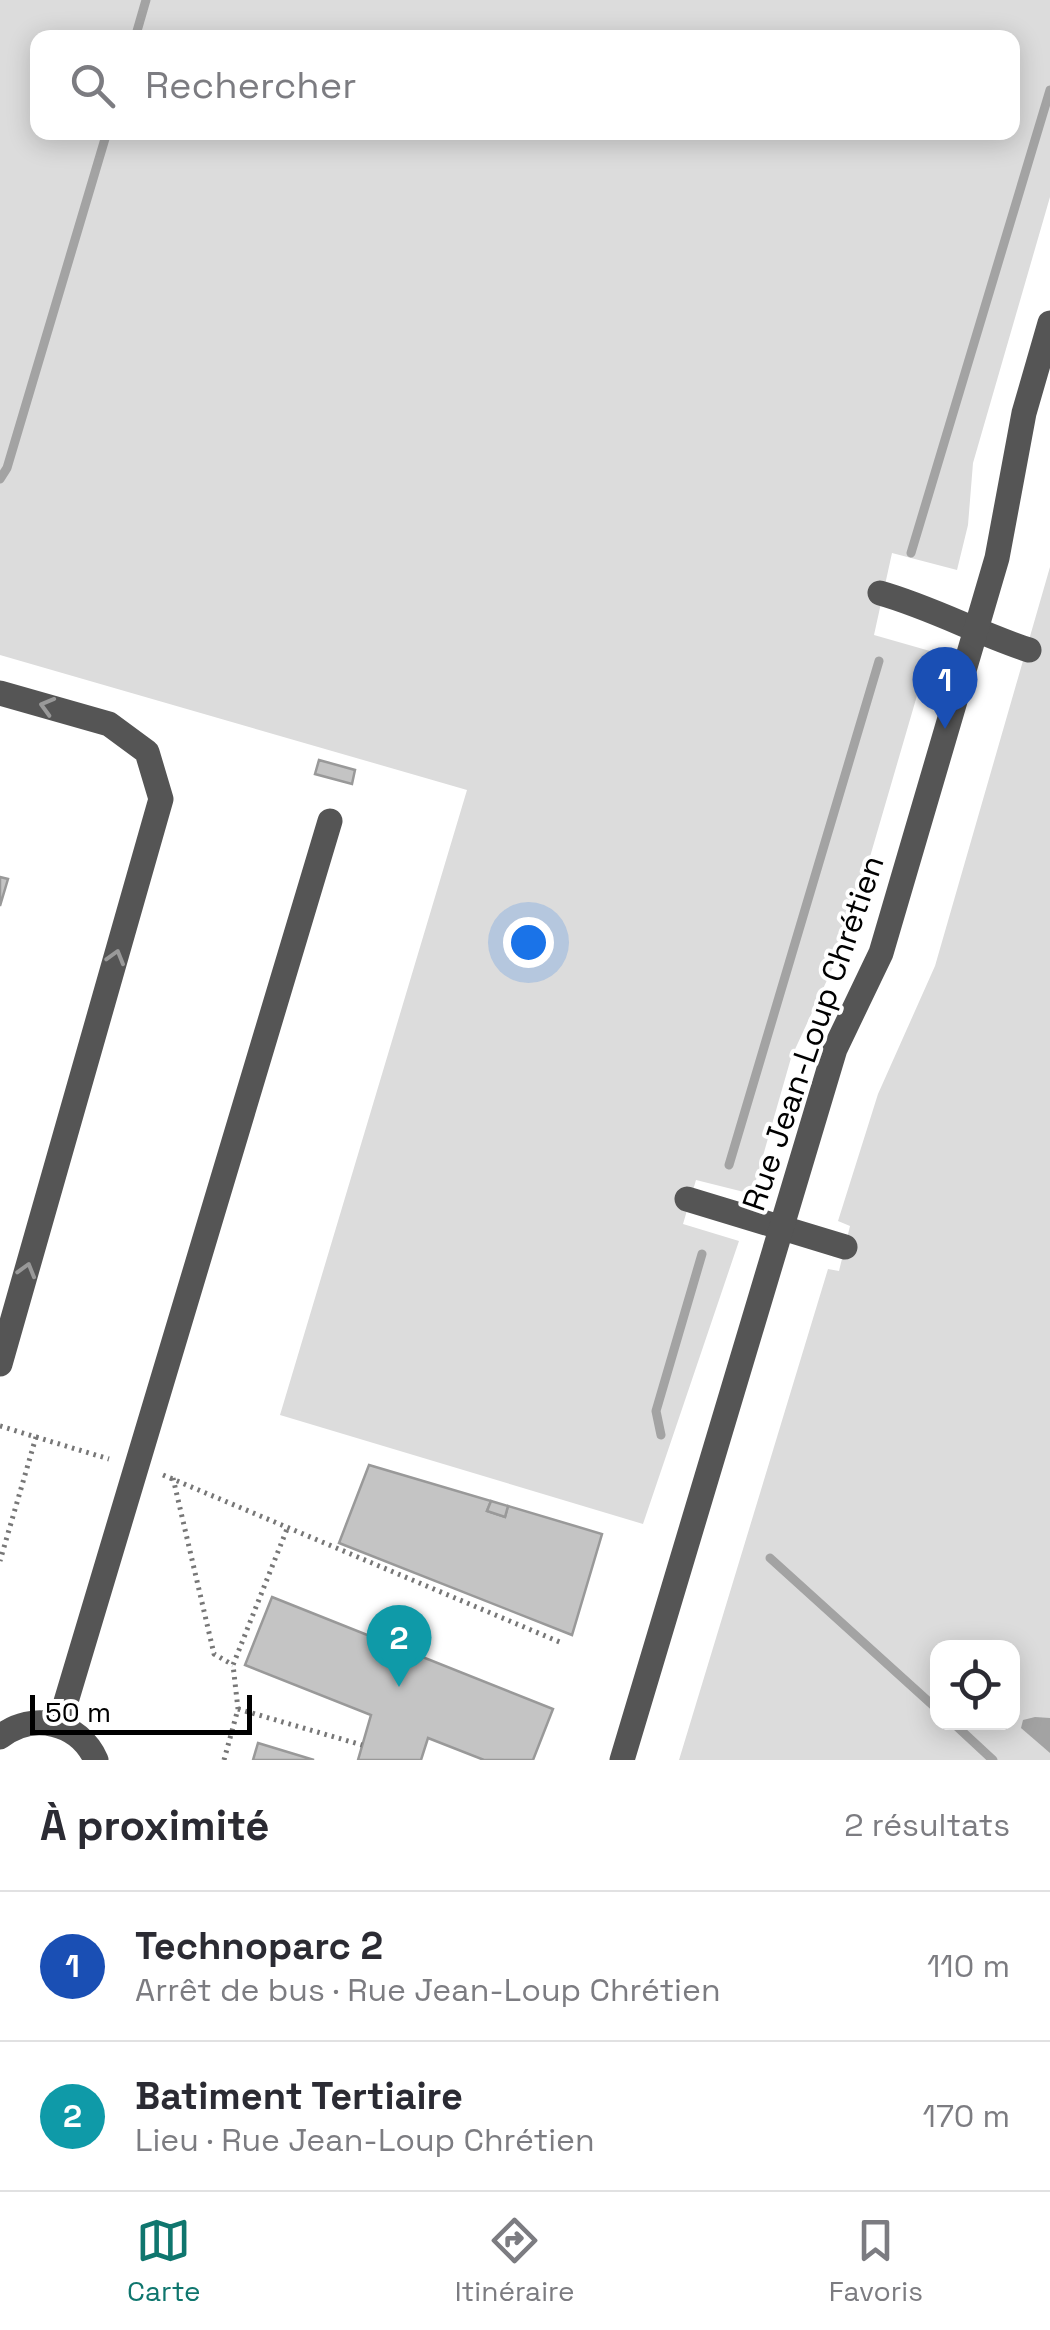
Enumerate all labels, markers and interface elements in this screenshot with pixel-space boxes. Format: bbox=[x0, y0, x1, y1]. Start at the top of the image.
search box bbox=[30, 30, 1020, 140]
icon: search bbox=[65, 58, 120, 113]
text: Rechercher bbox=[145, 61, 356, 109]
pin: 1 bbox=[912, 646, 978, 729]
one-way arrow bbox=[40, 697, 57, 718]
street label: Rue Jean-Loup Chrétien bbox=[733, 850, 893, 1216]
your location bbox=[503, 917, 554, 968]
one-way arrow bbox=[104, 950, 125, 967]
one-way arrow bbox=[15, 1262, 36, 1279]
pin: 2 bbox=[366, 1604, 432, 1687]
map controls bbox=[930, 1640, 1020, 1730]
button: locate bbox=[930, 1640, 1020, 1730]
scale bar bbox=[30, 1690, 252, 1734]
text: 50 m bbox=[45, 1694, 111, 1730]
text: À proximité bbox=[40, 1799, 270, 1852]
text: 2 résultats bbox=[844, 1805, 1010, 1845]
text: Technoparc 2 bbox=[135, 1922, 383, 1970]
text: 1 bbox=[65, 1946, 80, 1986]
text: 110 m bbox=[927, 1946, 1010, 1986]
text: Arrêt de bus · Rue Jean-Loup Chrétien bbox=[135, 1970, 721, 2010]
text: Batiment Tertiaire bbox=[135, 2072, 463, 2120]
text: 2 bbox=[63, 2096, 82, 2136]
text: 170 m bbox=[923, 2096, 1010, 2136]
text: Lieu · Rue Jean-Loup Chrétien bbox=[135, 2120, 595, 2160]
tab: Carte bbox=[127, 2213, 201, 2309]
tab: Itinéraire bbox=[455, 2213, 575, 2309]
tab: Favoris bbox=[829, 2213, 923, 2309]

